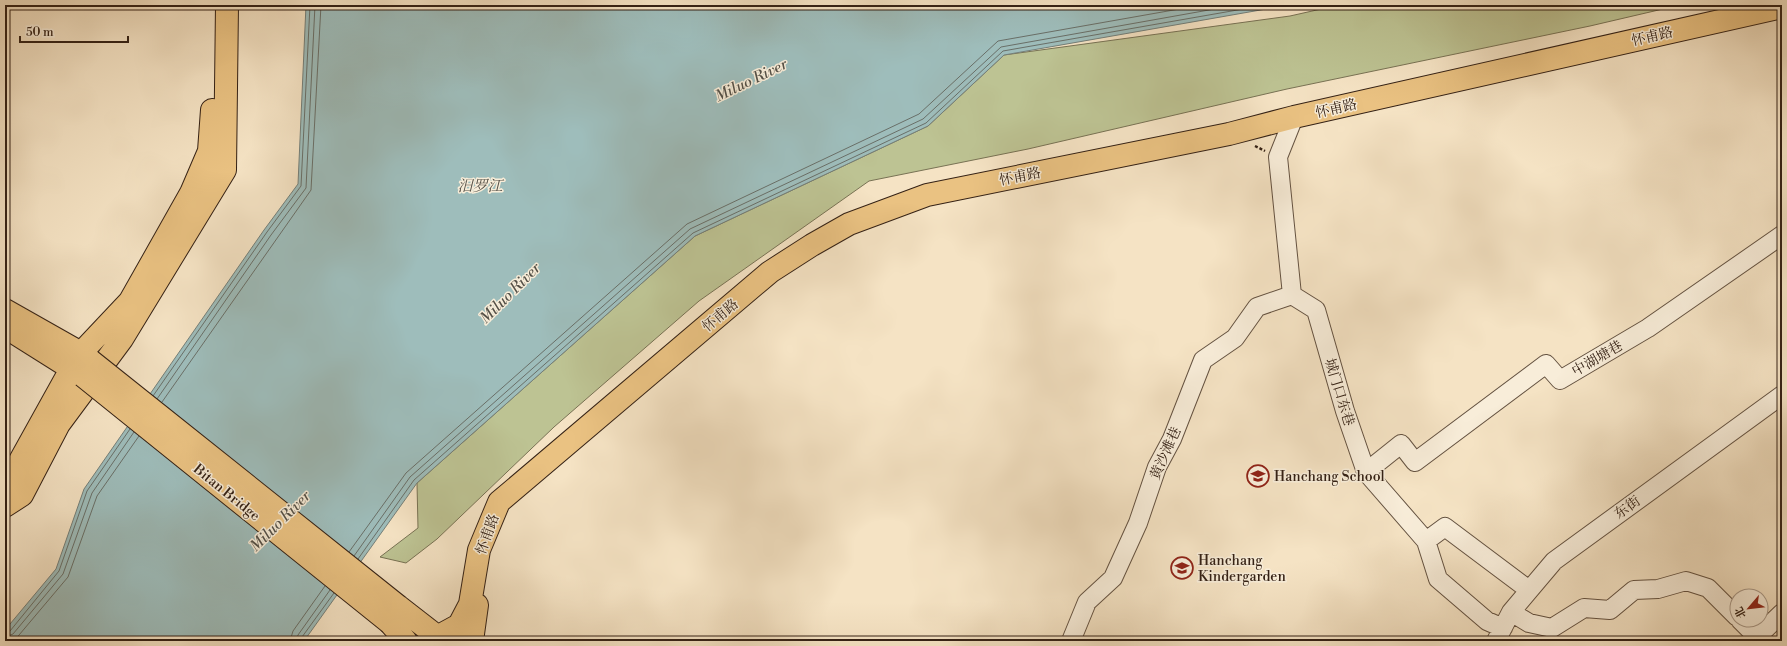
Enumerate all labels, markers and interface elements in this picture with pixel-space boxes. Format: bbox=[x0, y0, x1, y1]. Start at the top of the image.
scale bar bbox=[20, 18, 128, 44]
street label: 怀甫路 bbox=[1630, 23, 1675, 50]
text: 50 m bbox=[26, 25, 54, 40]
water label: Miluo River bbox=[712, 54, 791, 106]
street label: 怀甫路 bbox=[1314, 95, 1359, 122]
street label: 怀甫路 bbox=[998, 164, 1043, 190]
water label: 汨罗江 bbox=[457, 177, 504, 196]
water label: Miluo River bbox=[476, 259, 545, 328]
street label: 怀甫路 bbox=[699, 295, 743, 336]
street label: 中湖塘巷 bbox=[1569, 337, 1626, 381]
street label: 城门口东巷 bbox=[1320, 356, 1358, 428]
street label: 黄沙滩巷 bbox=[1146, 424, 1186, 483]
street label: Bitan Bridge bbox=[189, 460, 263, 525]
school or university icon: Hanchang School bbox=[1245, 463, 1271, 489]
place label: Hanchang School bbox=[1274, 468, 1385, 486]
water label: Miluo River bbox=[246, 487, 315, 556]
street label: 东街 bbox=[1611, 492, 1644, 523]
street label: 怀甫路 bbox=[472, 512, 504, 557]
place label: Hanchang Kindergarden bbox=[1198, 552, 1286, 586]
school or university icon: Hanchang Kindergarden bbox=[1169, 555, 1195, 581]
north arrow bbox=[1729, 588, 1769, 628]
text: 北 bbox=[1732, 604, 1750, 620]

